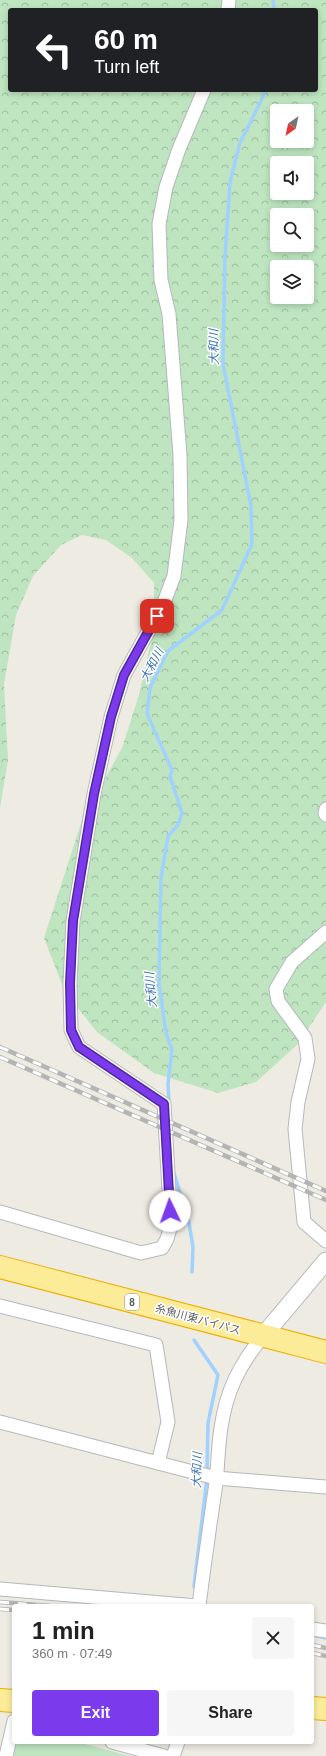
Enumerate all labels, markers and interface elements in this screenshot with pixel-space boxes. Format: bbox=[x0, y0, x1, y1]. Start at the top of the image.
icon: left bbox=[28, 24, 80, 76]
text: 60 m bbox=[94, 24, 158, 55]
text: Turn left bbox=[94, 57, 159, 77]
north arrow bbox=[270, 104, 314, 148]
map controls bbox=[270, 104, 314, 304]
button: sound bbox=[270, 156, 314, 200]
button: search bbox=[270, 208, 314, 252]
button: layers bbox=[270, 260, 314, 304]
water label: 大和川 bbox=[207, 327, 221, 365]
pin bbox=[140, 599, 174, 633]
icon: arrive bbox=[146, 605, 168, 627]
water label: 大和川 bbox=[137, 644, 168, 684]
water label: 大和川 bbox=[142, 969, 160, 1009]
position arrow bbox=[149, 1190, 191, 1232]
road number: 8 bbox=[125, 1294, 139, 1310]
street label: 糸魚川東バイパス bbox=[154, 1302, 242, 1336]
water label: 大和川 bbox=[189, 1450, 205, 1488]
text: 1 min bbox=[32, 1617, 95, 1644]
button: close bbox=[252, 1617, 294, 1659]
text: 360 m · 07:49 bbox=[32, 1646, 112, 1661]
button: Exit bbox=[32, 1690, 159, 1736]
button: Share bbox=[167, 1690, 294, 1736]

